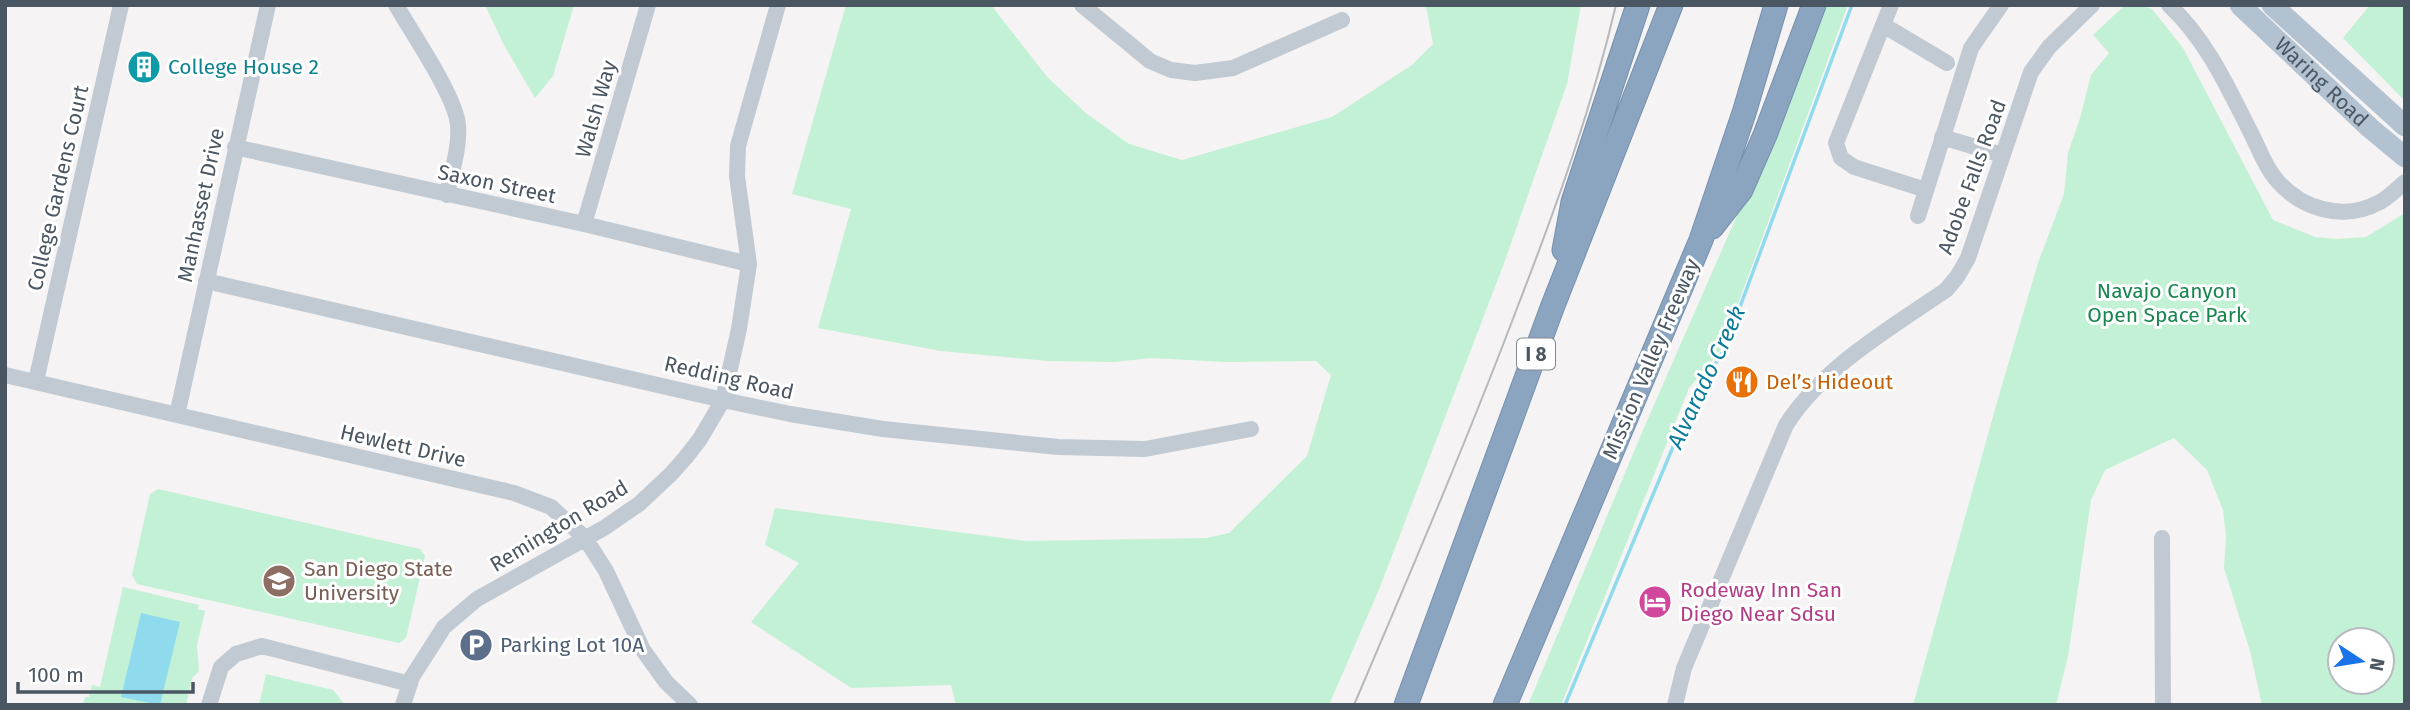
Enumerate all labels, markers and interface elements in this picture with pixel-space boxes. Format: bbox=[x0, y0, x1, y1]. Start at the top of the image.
street label: Waring Road bbox=[2269, 31, 2374, 132]
building icon: College House 2 bbox=[125, 48, 163, 86]
place label: College House 2 bbox=[168, 54, 319, 80]
street label: Walsh Way bbox=[570, 57, 622, 161]
street label: College Gardens Court bbox=[22, 82, 94, 293]
street label: Adobe Falls Road bbox=[1932, 96, 2012, 258]
street label: Manhasset Drive bbox=[172, 126, 230, 284]
street label: Saxon Street bbox=[436, 159, 559, 209]
street label: Mission Valley Freeway bbox=[1597, 254, 1705, 463]
park label: Navajo Canyon Open Space Park bbox=[2087, 278, 2247, 328]
water label: Alvarado Creek bbox=[1660, 301, 1751, 454]
road number: I 8 bbox=[1517, 338, 1555, 370]
street label: Redding Road bbox=[662, 350, 796, 406]
restaurant icon: Del’s Hideout bbox=[1723, 363, 1761, 401]
place label: Del’s Hideout bbox=[1766, 369, 1893, 395]
street label: Hewlett Drive bbox=[338, 419, 468, 473]
street label: Remington Road bbox=[485, 474, 633, 578]
place label: San Diego State University bbox=[304, 556, 453, 606]
school or university icon: San Diego State University bbox=[260, 562, 298, 600]
place label: Rodeway Inn San Diego Near Sdsu bbox=[1680, 577, 1842, 627]
hotel icon: Rodeway Inn San Diego Near Sdsu bbox=[1636, 583, 1674, 621]
parking icon: Parking Lot 10A bbox=[457, 626, 495, 664]
north arrow bbox=[2326, 626, 2396, 696]
place label: Parking Lot 10A bbox=[500, 632, 644, 658]
scale bar bbox=[18, 650, 192, 694]
text: N bbox=[2365, 656, 2390, 673]
text: 100 m bbox=[28, 662, 84, 688]

